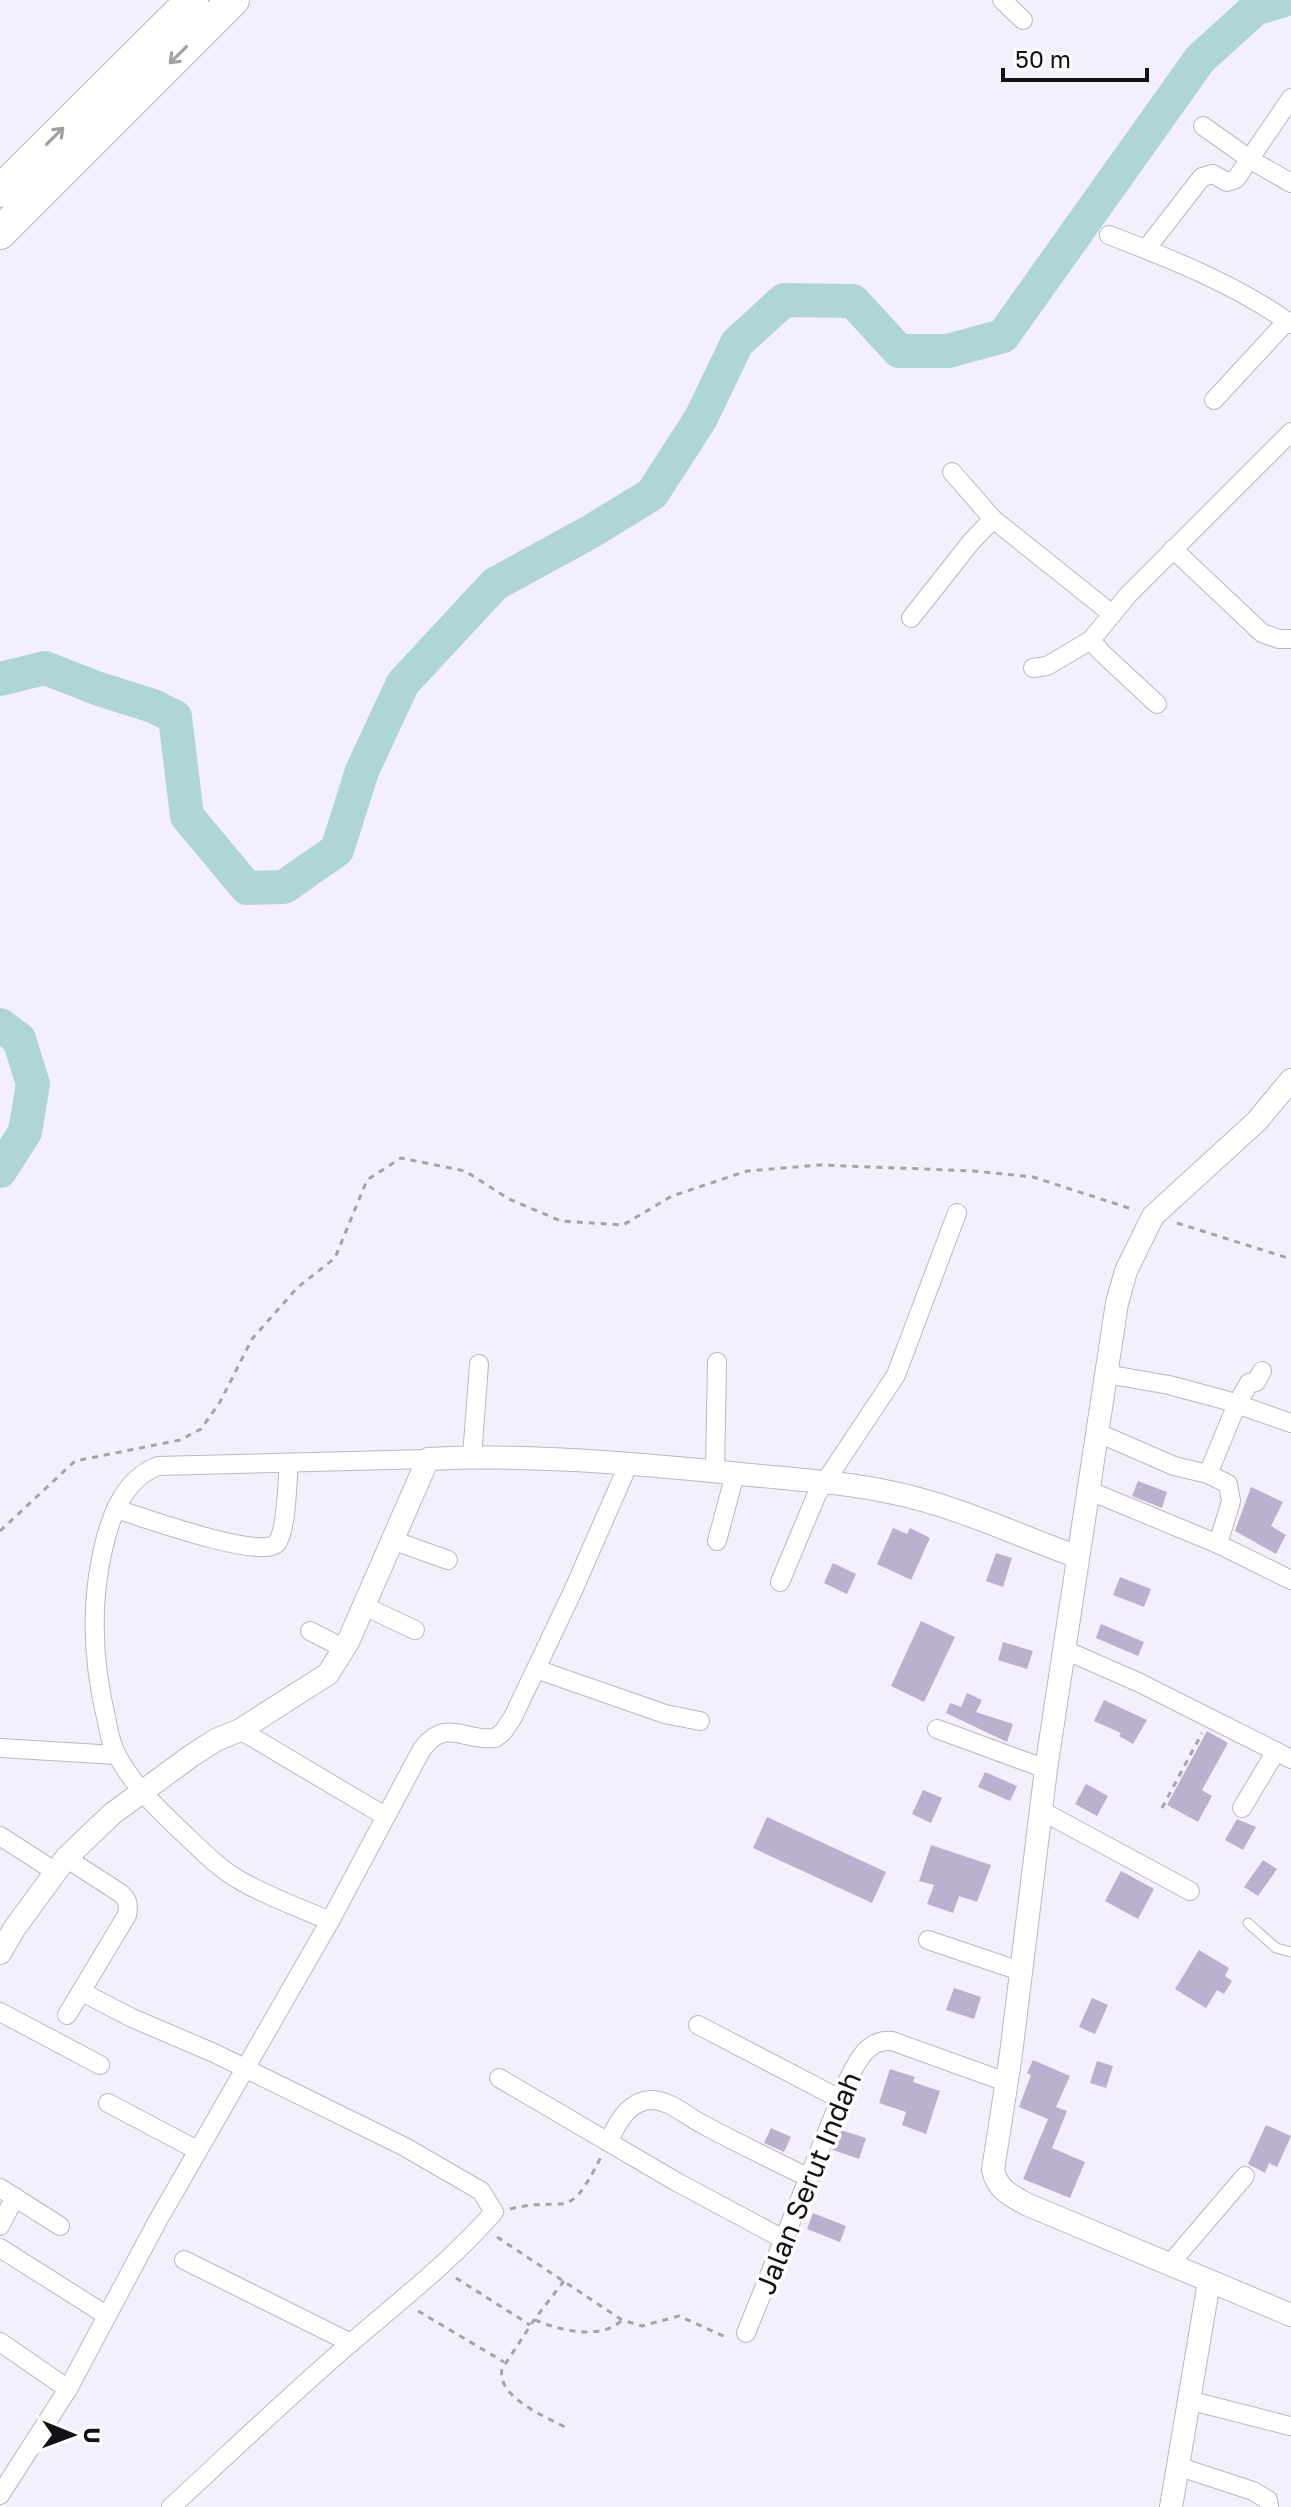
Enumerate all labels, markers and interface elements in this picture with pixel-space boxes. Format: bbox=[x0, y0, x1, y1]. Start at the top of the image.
scale bar bbox=[1003, 32, 1147, 82]
text: 50 m bbox=[1015, 44, 1071, 73]
one-way arrow bbox=[168, 45, 187, 65]
one-way arrow bbox=[45, 126, 65, 145]
street label: Jalan Serut Indah bbox=[748, 2067, 867, 2299]
north arrow bbox=[32, 2395, 112, 2475]
text: U bbox=[79, 2427, 106, 2444]

